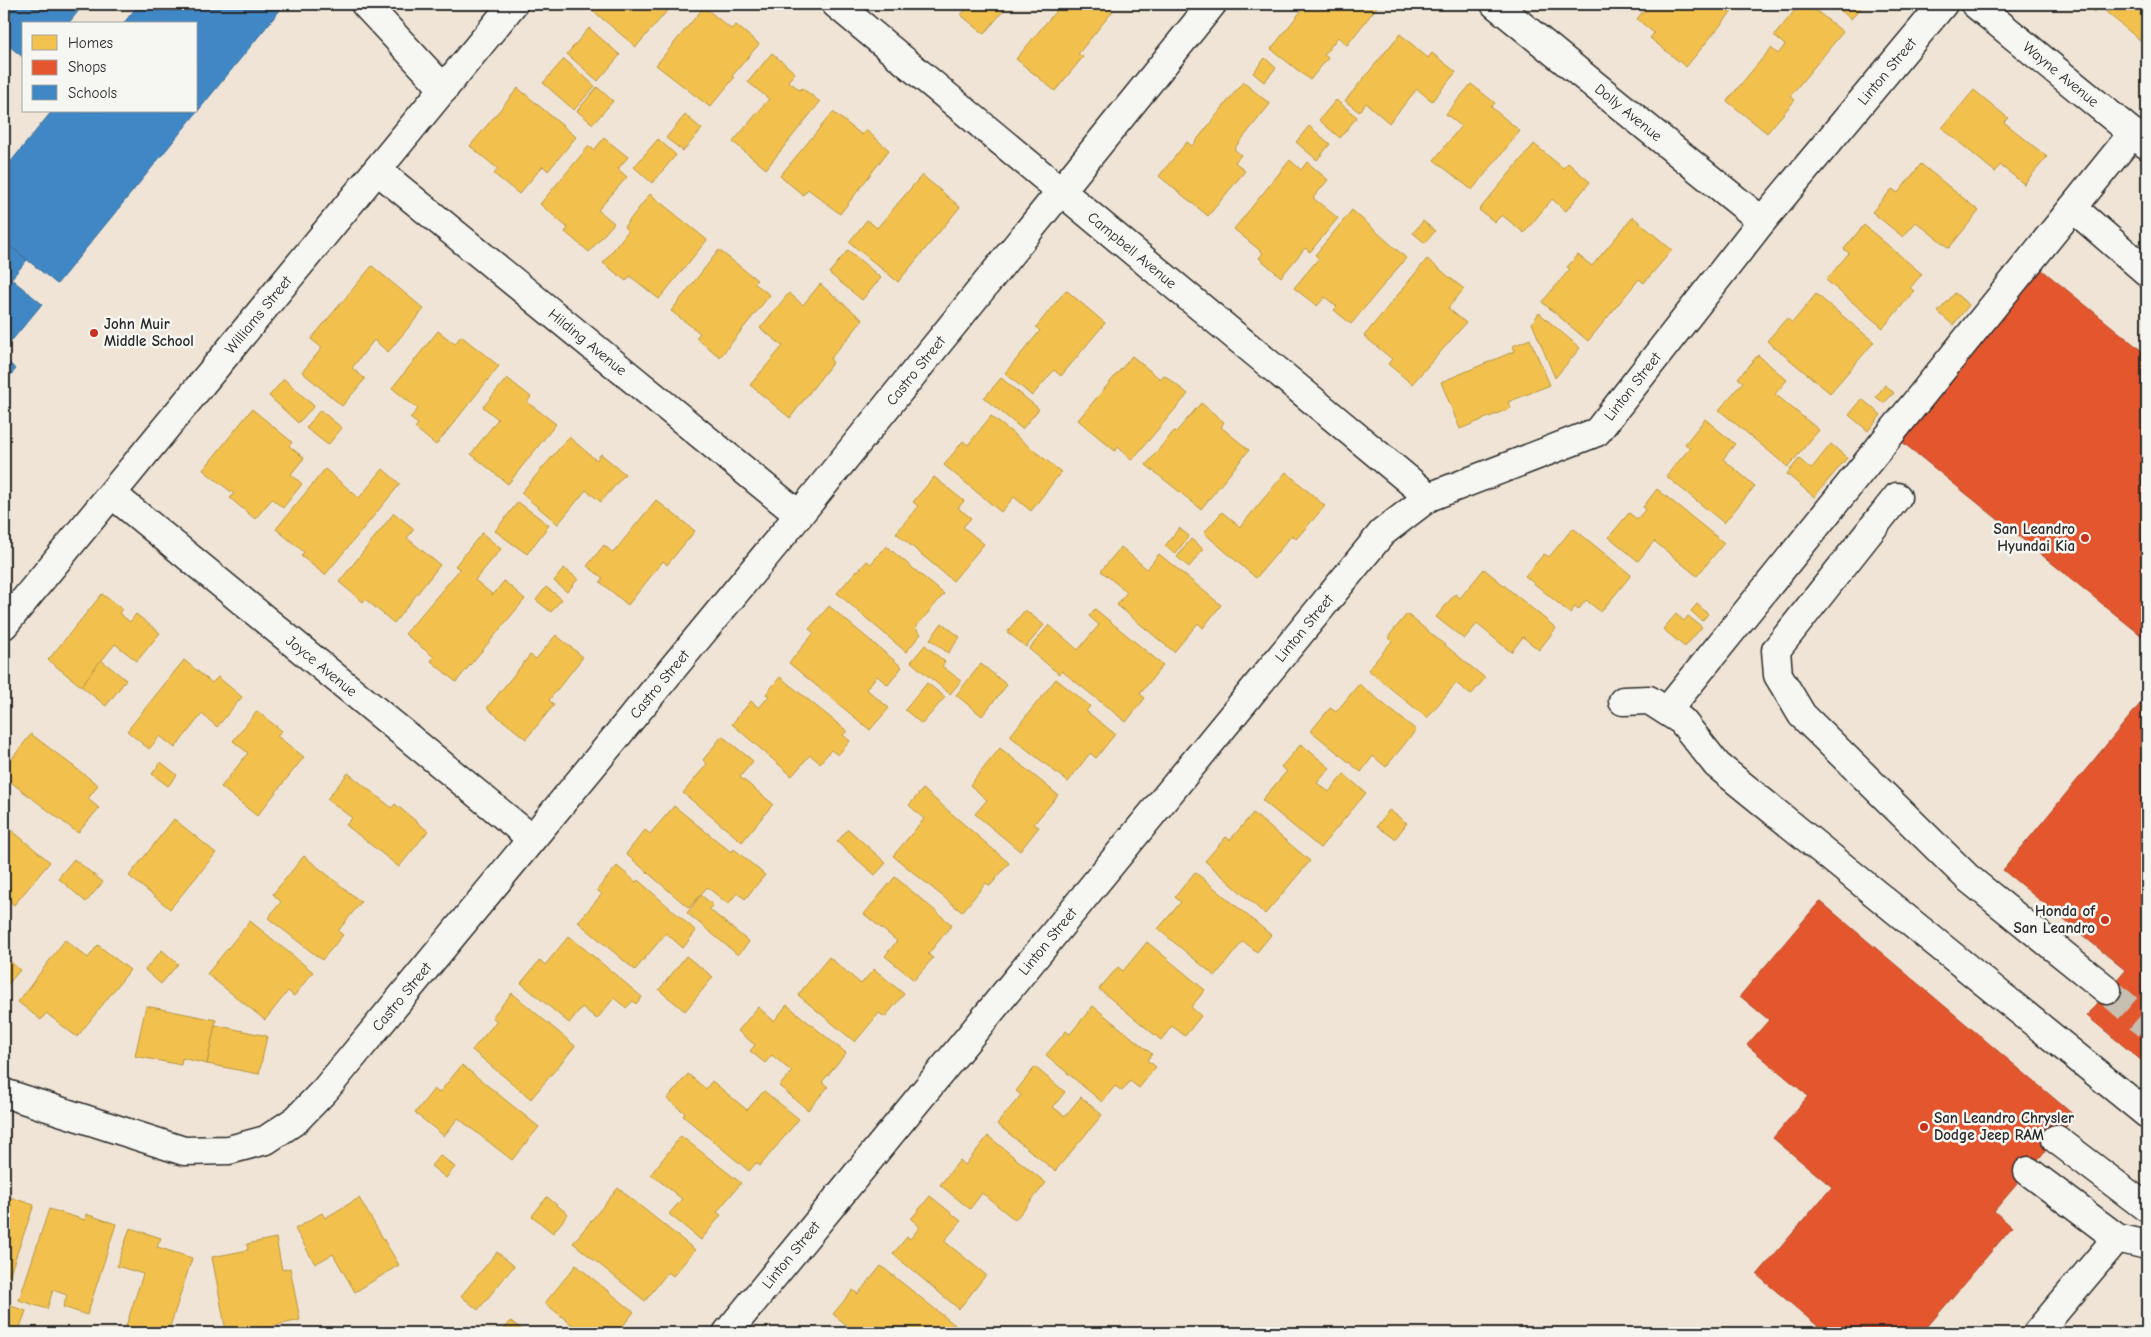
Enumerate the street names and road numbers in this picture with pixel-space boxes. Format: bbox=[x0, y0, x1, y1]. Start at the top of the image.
street label: Linton Street bbox=[1854, 34, 1920, 109]
street label: Wayne Avenue bbox=[2019, 38, 2103, 111]
street label: Dolly Avenue bbox=[1591, 80, 1666, 145]
street label: Campbell Avenue bbox=[1084, 208, 1181, 293]
street label: Williams Street bbox=[221, 272, 296, 357]
street label: Hilding Avenue bbox=[545, 305, 631, 380]
street label: Castro Street bbox=[882, 332, 949, 409]
street label: Linton Street bbox=[1600, 348, 1665, 424]
street label: Linton Street bbox=[1271, 590, 1337, 666]
street label: Joyce Avenue bbox=[282, 632, 361, 701]
street label: Castro Street bbox=[626, 646, 693, 722]
street label: Linton Street bbox=[1015, 904, 1081, 979]
street label: Castro Street bbox=[368, 958, 436, 1035]
street label: Linton Street bbox=[758, 1217, 824, 1292]

